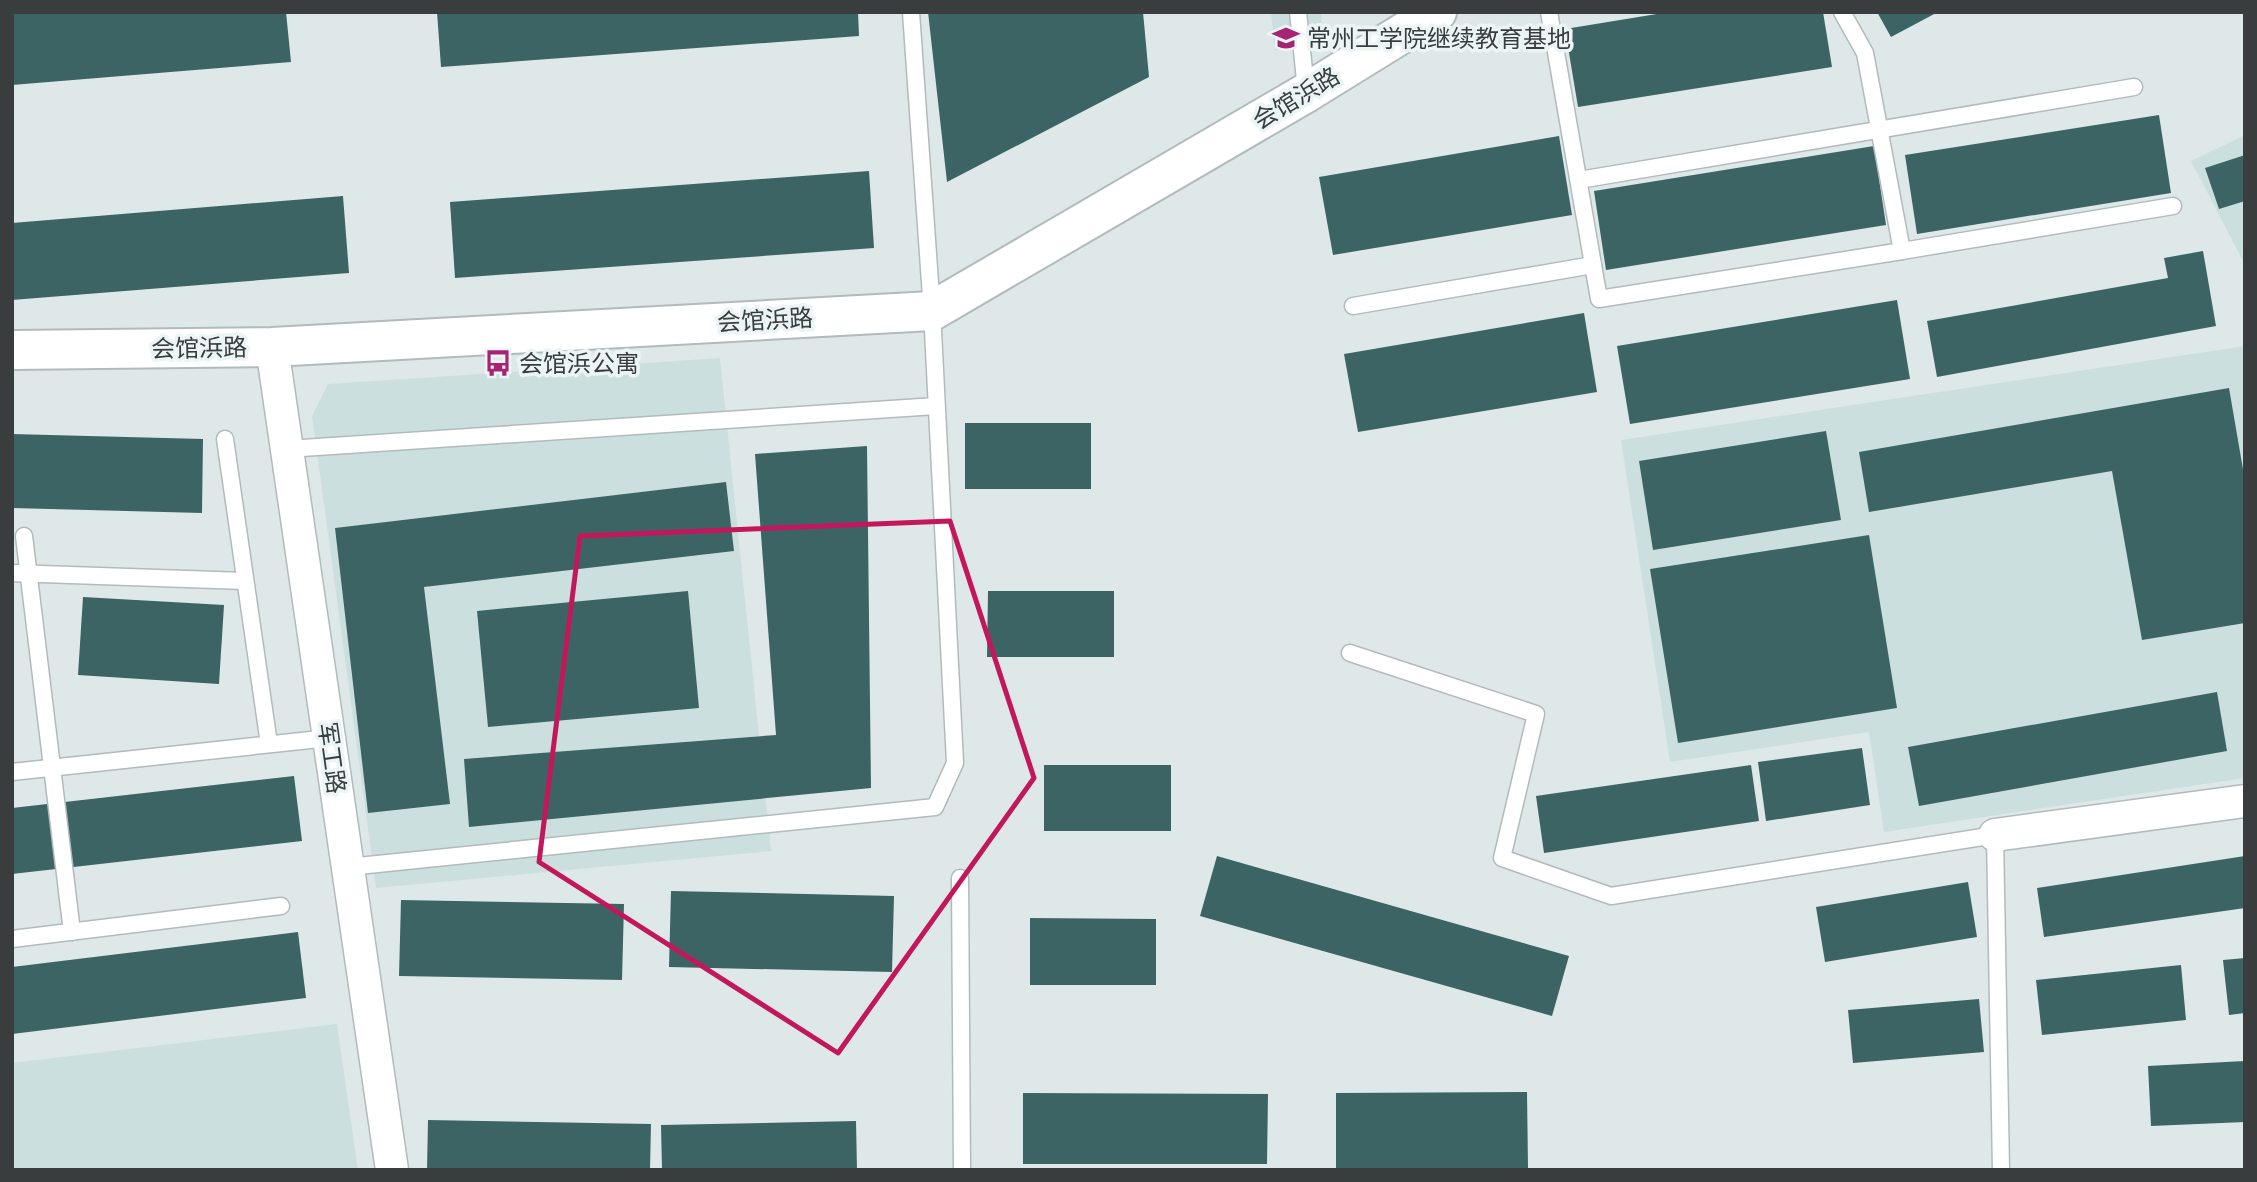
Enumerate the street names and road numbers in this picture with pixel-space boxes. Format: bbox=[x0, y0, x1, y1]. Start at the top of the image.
street label: 会馆浜路 bbox=[1247, 61, 1345, 135]
street label: 会馆浜路 bbox=[716, 303, 814, 337]
street label: 会馆浜路 bbox=[151, 333, 247, 363]
street label: 军工路 bbox=[313, 720, 351, 796]

